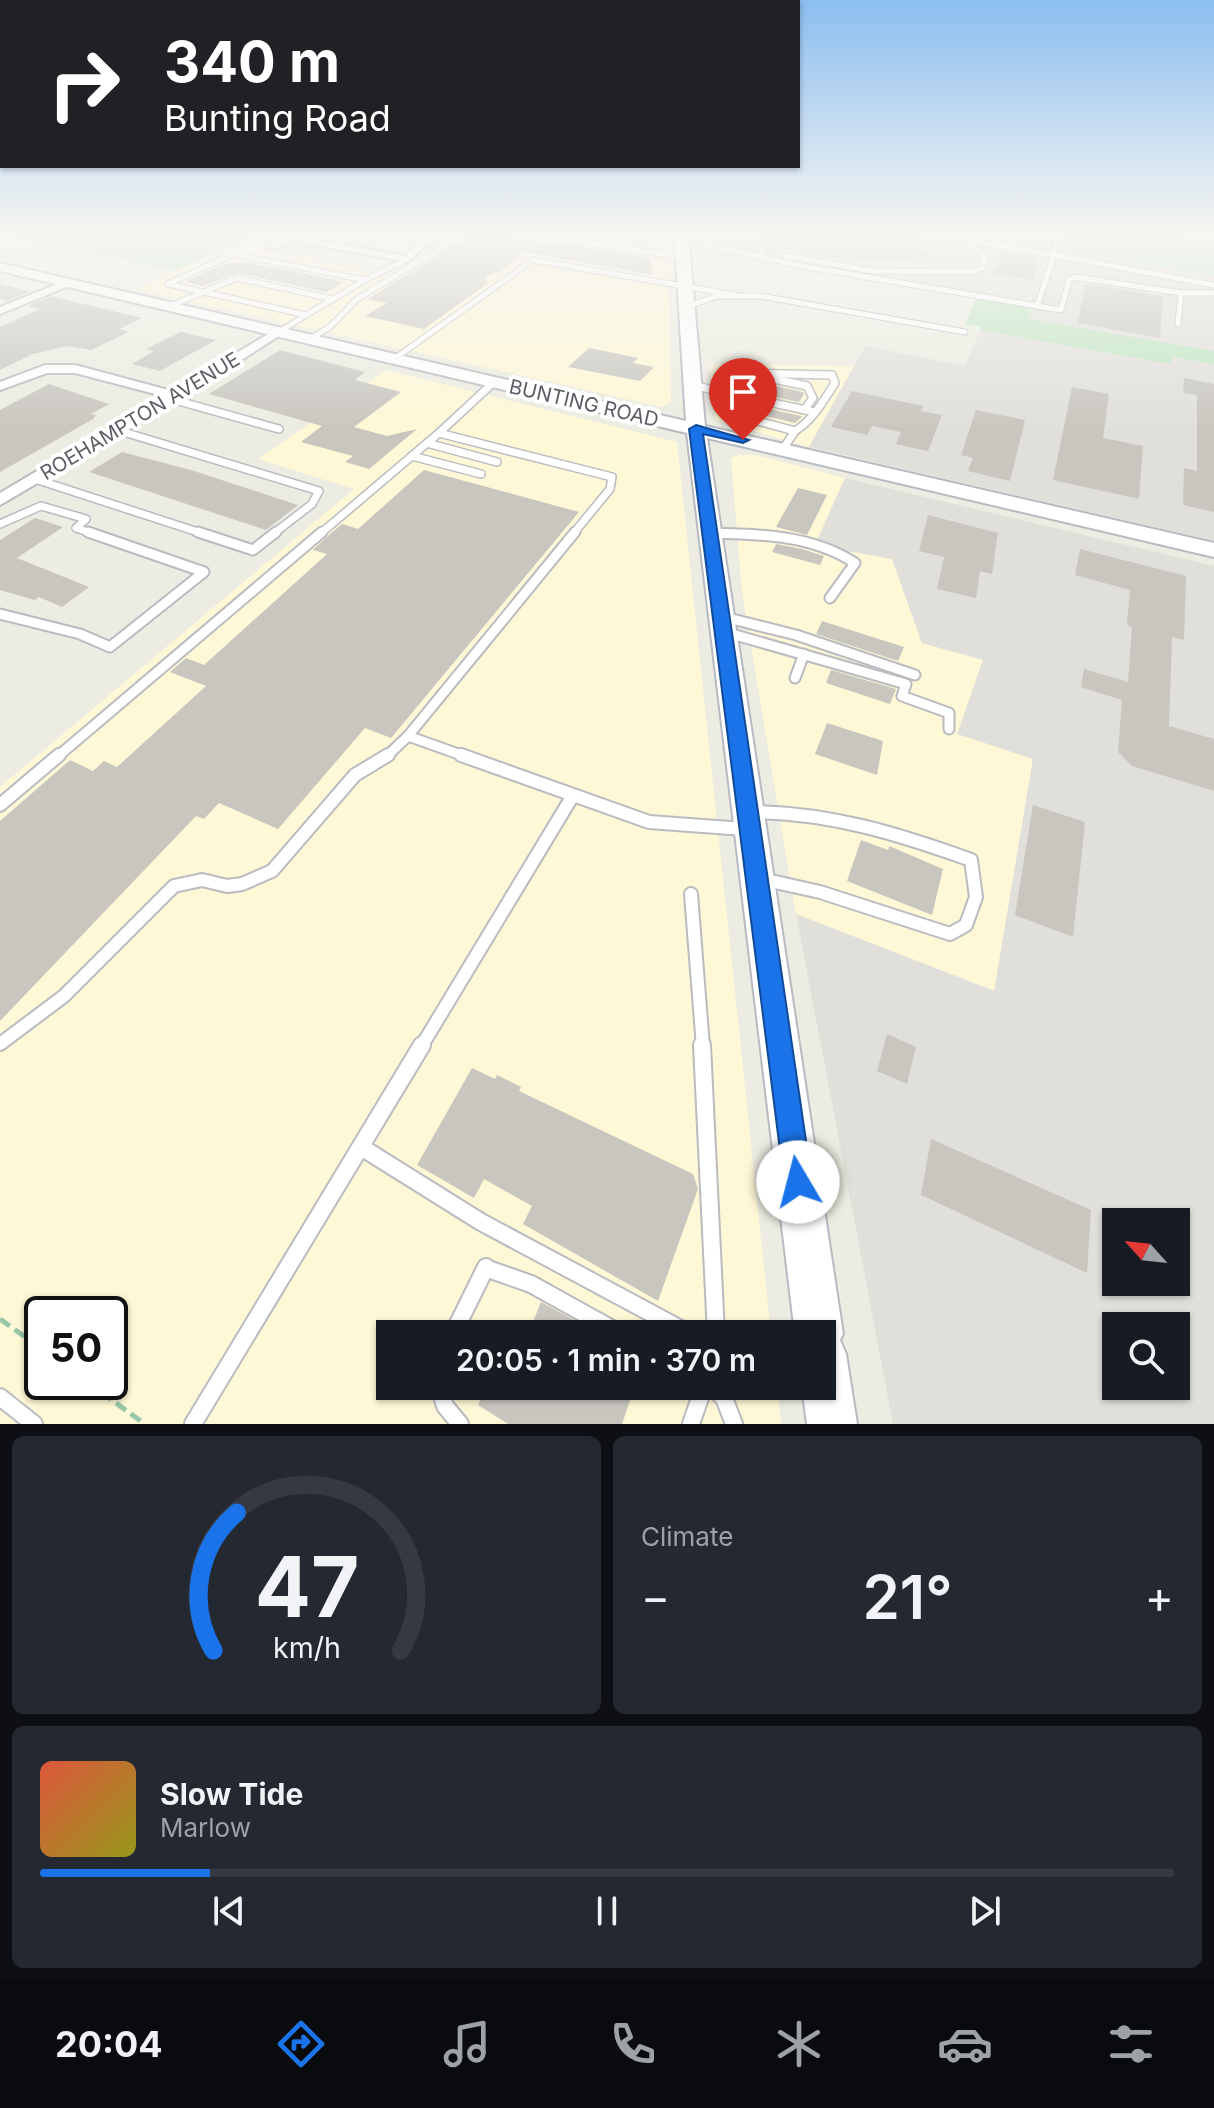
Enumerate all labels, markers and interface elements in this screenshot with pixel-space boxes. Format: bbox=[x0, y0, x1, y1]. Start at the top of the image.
text: 340 m bbox=[164, 28, 340, 96]
icon: right bbox=[32, 32, 136, 136]
text: Bunting Road bbox=[164, 96, 391, 140]
street label: ROEHAMPTON AVENUE bbox=[36, 347, 244, 485]
pin bbox=[709, 358, 777, 440]
icon: arrive bbox=[721, 370, 765, 414]
street label: BUNTING ROAD bbox=[507, 374, 661, 432]
position arrow bbox=[756, 1140, 840, 1224]
north arrow bbox=[1102, 1208, 1190, 1296]
map controls bbox=[1102, 1208, 1190, 1400]
speed limit sign: 50 bbox=[24, 1296, 128, 1400]
button: search bbox=[1102, 1312, 1190, 1400]
text: 20:05 · 1 min · 370 m bbox=[456, 1342, 756, 1378]
text: Climate bbox=[641, 1521, 733, 1552]
text: 47 bbox=[254, 1536, 359, 1637]
text: 21° bbox=[862, 1561, 953, 1633]
text: − bbox=[641, 1570, 670, 1624]
text: + bbox=[1145, 1570, 1174, 1624]
text: km/h bbox=[273, 1630, 340, 1665]
text: Slow Tide bbox=[160, 1776, 303, 1812]
text: Marlow bbox=[160, 1812, 251, 1843]
icon: previous bbox=[207, 1889, 251, 1933]
icon: pause bbox=[585, 1889, 629, 1933]
icon: next bbox=[963, 1889, 1007, 1933]
icon: directions bbox=[273, 2016, 329, 2072]
icon: music bbox=[439, 2016, 495, 2072]
icon: phone bbox=[605, 2016, 661, 2072]
icon: climate bbox=[771, 2016, 827, 2072]
icon: car bbox=[937, 2016, 993, 2072]
icon: filters bbox=[1103, 2016, 1159, 2072]
text: 20:04 bbox=[55, 2022, 163, 2066]

